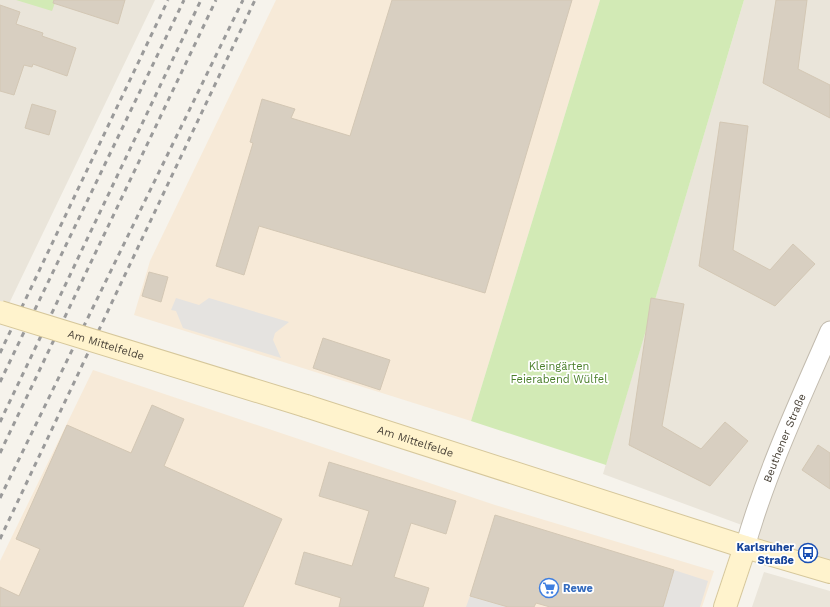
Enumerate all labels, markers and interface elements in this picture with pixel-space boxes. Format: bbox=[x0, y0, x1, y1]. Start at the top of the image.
street label: Am Mittelfelde bbox=[66, 327, 146, 362]
park label: Kleingärten Feierabend Wülfel bbox=[510, 360, 608, 386]
street label: Beuthener Straße bbox=[760, 392, 808, 484]
street label: Am Mittelfelde bbox=[376, 423, 455, 459]
place label: Karlsruher Straße bbox=[736, 541, 794, 567]
bus stop icon: Karlsruher Straße bbox=[797, 542, 819, 564]
supermarket icon: Rewe bbox=[538, 577, 560, 599]
place label: Rewe bbox=[563, 582, 593, 595]

